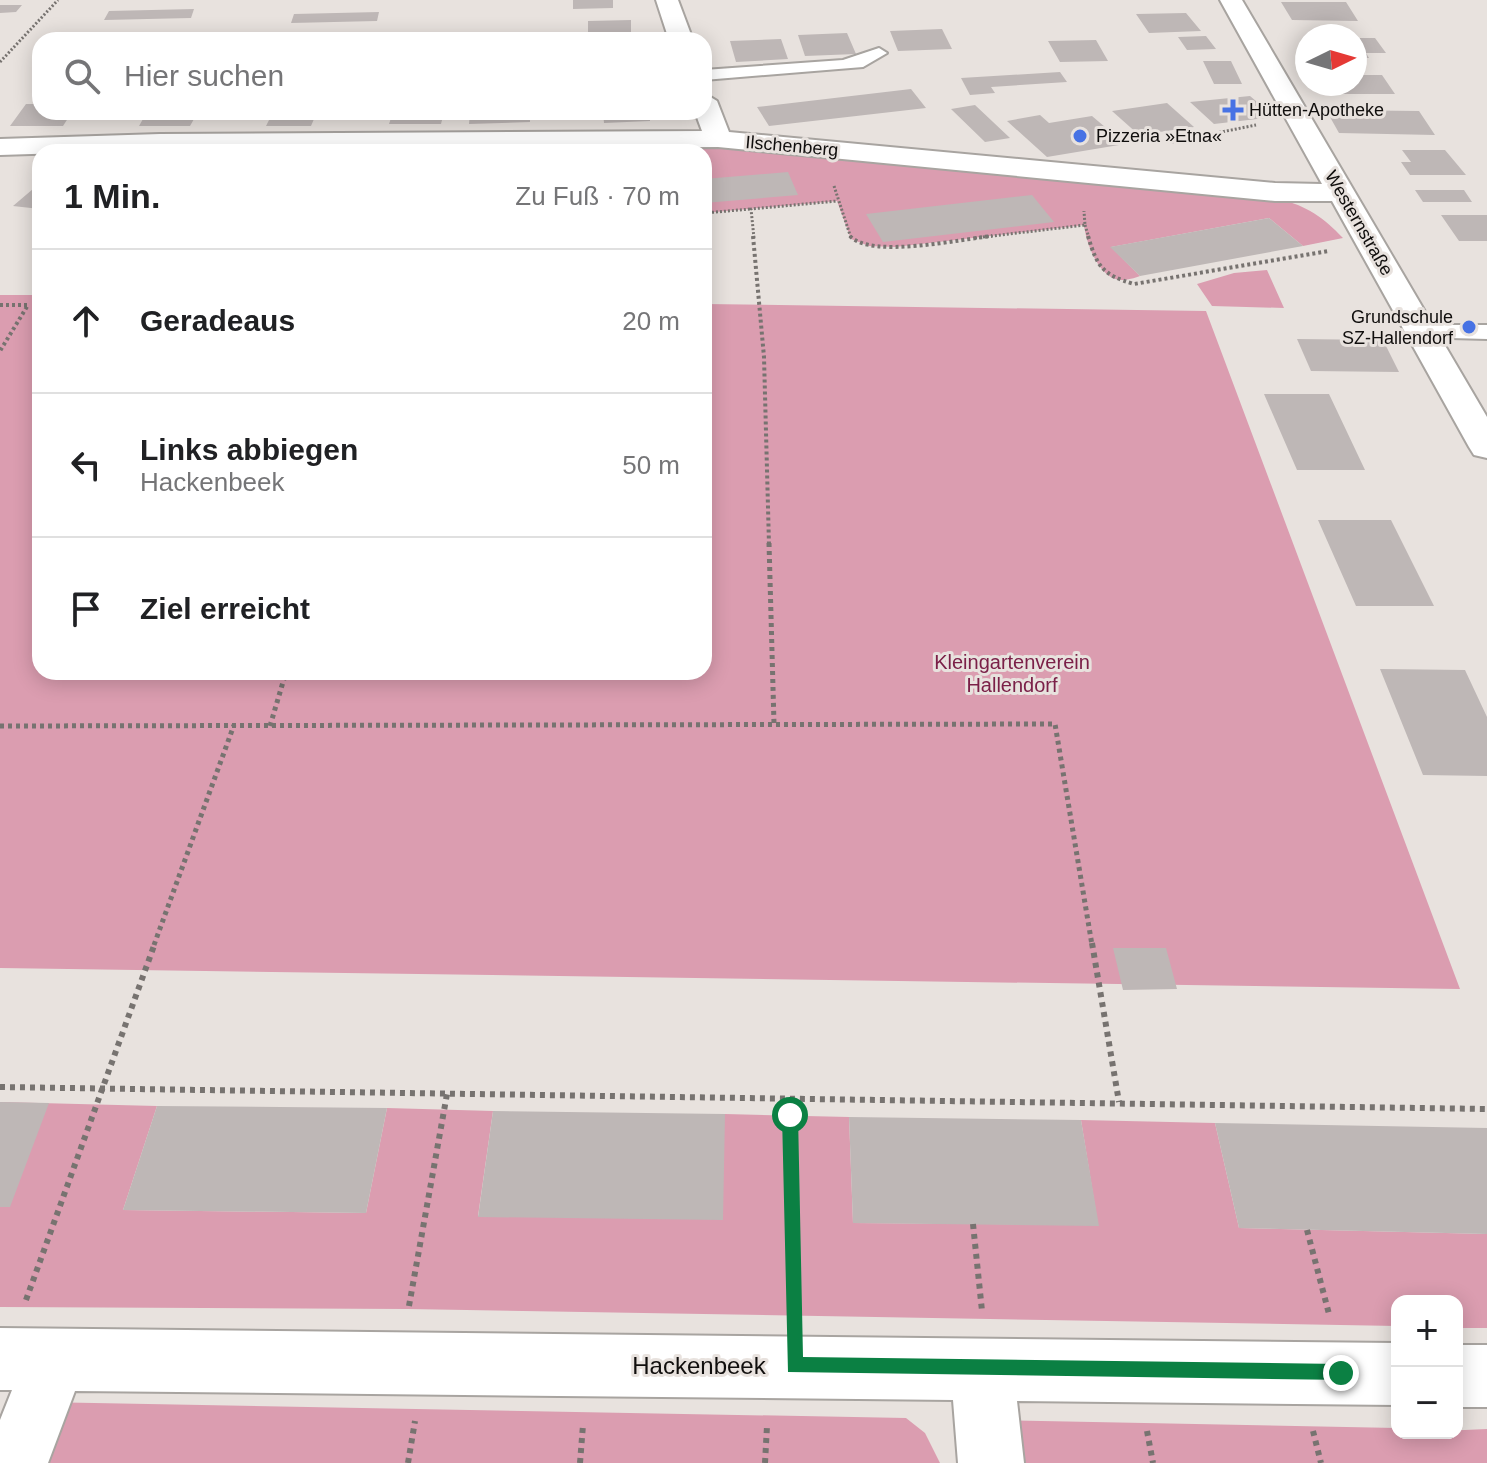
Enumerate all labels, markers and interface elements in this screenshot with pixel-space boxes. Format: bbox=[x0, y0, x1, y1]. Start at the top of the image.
north arrow bbox=[1295, 24, 1367, 96]
search box bbox=[32, 32, 712, 120]
icon: search bbox=[60, 54, 104, 98]
text: Hier suchen bbox=[124, 59, 284, 92]
place label: Hütten-Apotheke bbox=[1249, 100, 1384, 120]
marker: Hütten-Apotheke bbox=[1224, 101, 1242, 119]
place label: Pizzeria »Etna« bbox=[1096, 126, 1222, 146]
marker: Pizzeria »Etna« bbox=[1071, 127, 1089, 145]
street label: Ilschenberg bbox=[745, 132, 839, 160]
street label: Westernstraße bbox=[1321, 167, 1397, 279]
text: 1 Min. bbox=[64, 177, 160, 215]
text: Zu Fuß · 70 m bbox=[515, 181, 680, 211]
icon: ahead bbox=[64, 299, 108, 343]
text: Geradeaus bbox=[140, 304, 295, 337]
text: 20 m bbox=[622, 306, 680, 336]
place label: Grundschule SZ-Hallendorf bbox=[1342, 307, 1454, 348]
marker: Grundschule SZ-Hallendorf bbox=[1460, 318, 1478, 336]
text: Links abbiegen bbox=[140, 433, 358, 466]
icon: left bbox=[64, 443, 108, 487]
text: 50 m bbox=[622, 450, 680, 480]
text: Hackenbeek bbox=[140, 467, 285, 497]
icon: arrive bbox=[64, 587, 108, 631]
text: Ziel erreicht bbox=[140, 592, 310, 625]
park label: Kleingartenverein Hallendorf bbox=[934, 651, 1090, 696]
route start bbox=[772, 1097, 808, 1133]
map controls bbox=[1391, 1295, 1463, 1439]
button: + bbox=[1391, 1295, 1463, 1367]
street label: Hackenbeek bbox=[632, 1352, 767, 1379]
route end bbox=[1323, 1355, 1359, 1391]
button: − bbox=[1391, 1367, 1463, 1439]

